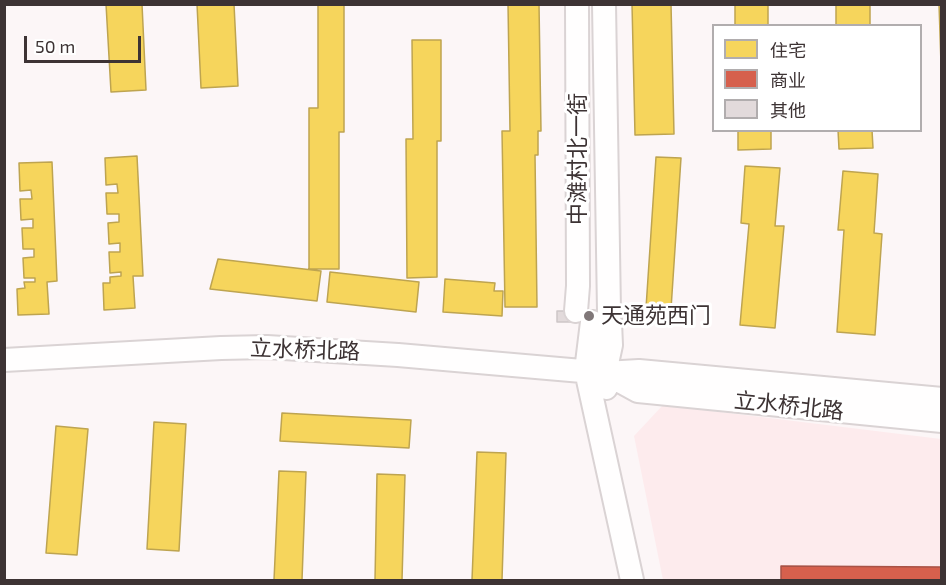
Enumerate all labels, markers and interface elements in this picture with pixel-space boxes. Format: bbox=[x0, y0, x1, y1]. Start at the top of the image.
scale bar bbox=[27, 24, 144, 62]
legend bbox=[712, 24, 922, 132]
text: 50 m bbox=[35, 35, 75, 57]
text: 住宅 bbox=[770, 39, 806, 61]
text: 商业 bbox=[770, 69, 806, 91]
street label: 中滩村北一街 bbox=[565, 93, 591, 225]
text: 其他 bbox=[770, 99, 806, 121]
place label: 天通苑西门 bbox=[601, 303, 711, 329]
marker: 天通苑西门 bbox=[582, 309, 596, 323]
street label: 立水桥北路 bbox=[250, 335, 360, 365]
street label: 立水桥北路 bbox=[733, 387, 845, 425]

